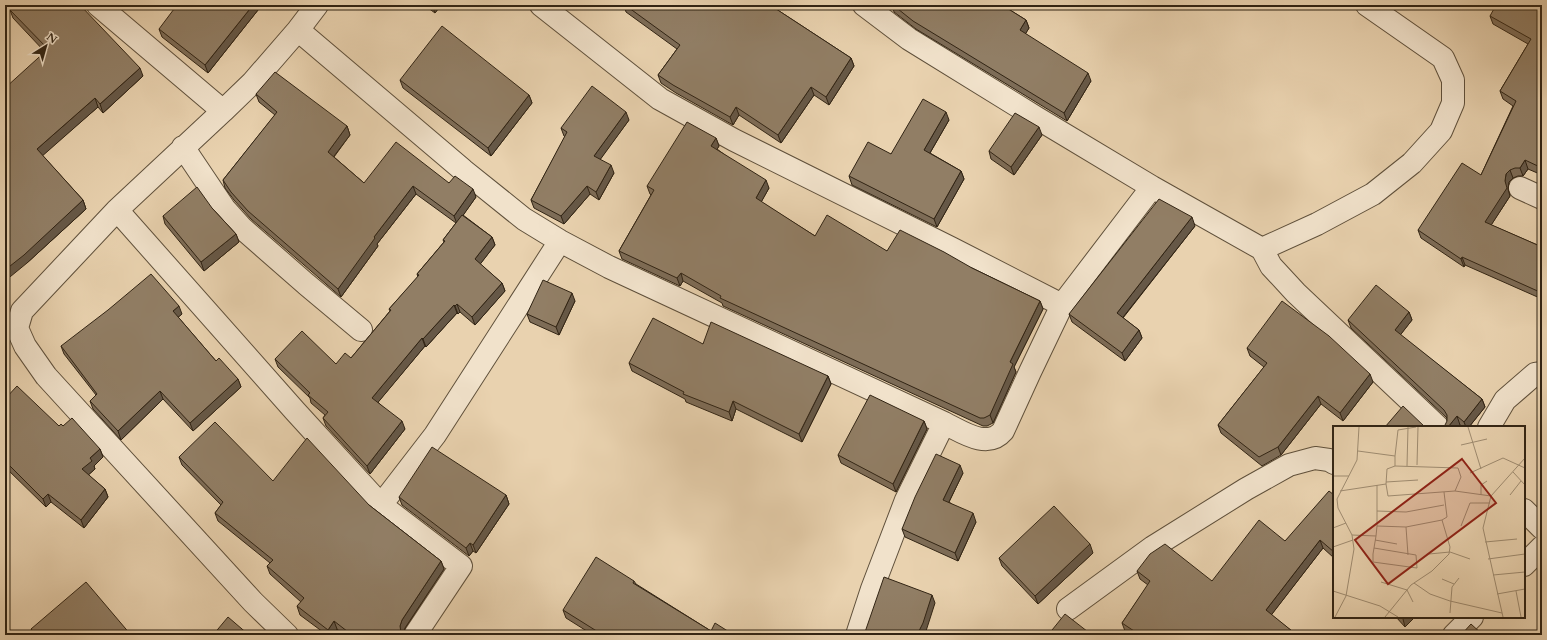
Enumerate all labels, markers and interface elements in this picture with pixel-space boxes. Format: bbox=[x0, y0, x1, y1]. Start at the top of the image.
north arrow bbox=[26, 26, 66, 66]
text: N bbox=[43, 30, 60, 48]
inset map bbox=[1333, 426, 1525, 618]

